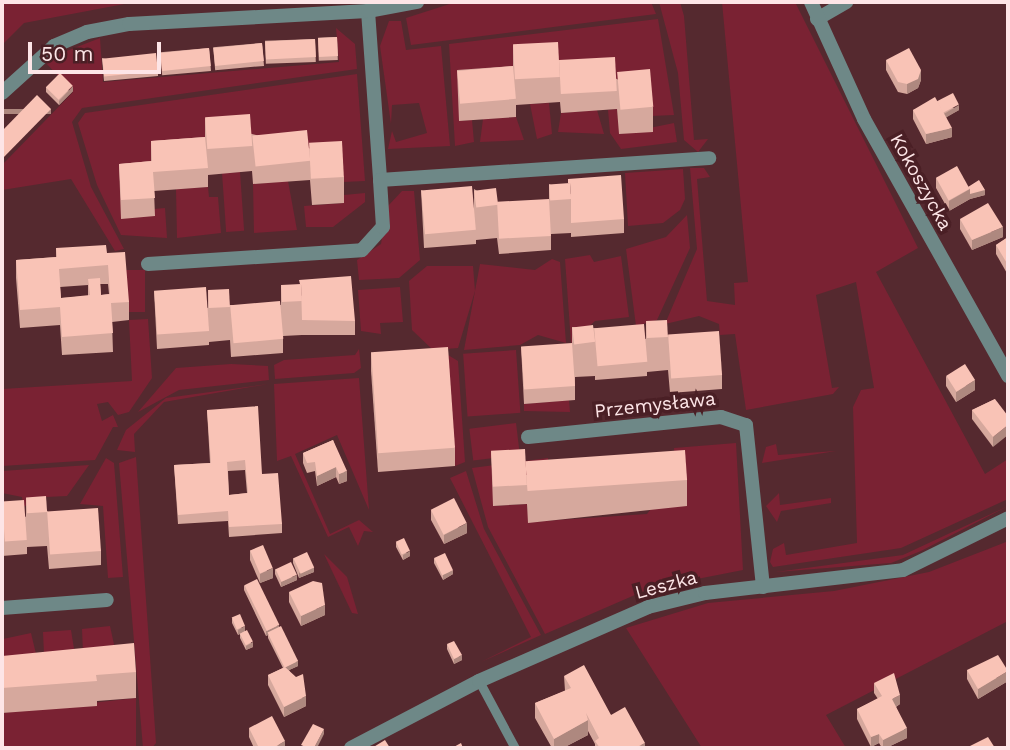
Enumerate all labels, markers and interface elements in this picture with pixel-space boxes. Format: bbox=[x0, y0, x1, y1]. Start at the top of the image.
scale bar bbox=[32, 28, 164, 72]
text: 50 m bbox=[41, 41, 93, 66]
street label: Kokoszycka bbox=[885, 130, 957, 234]
street label: Przemysława bbox=[593, 387, 717, 423]
street label: Leszka bbox=[632, 566, 700, 604]

